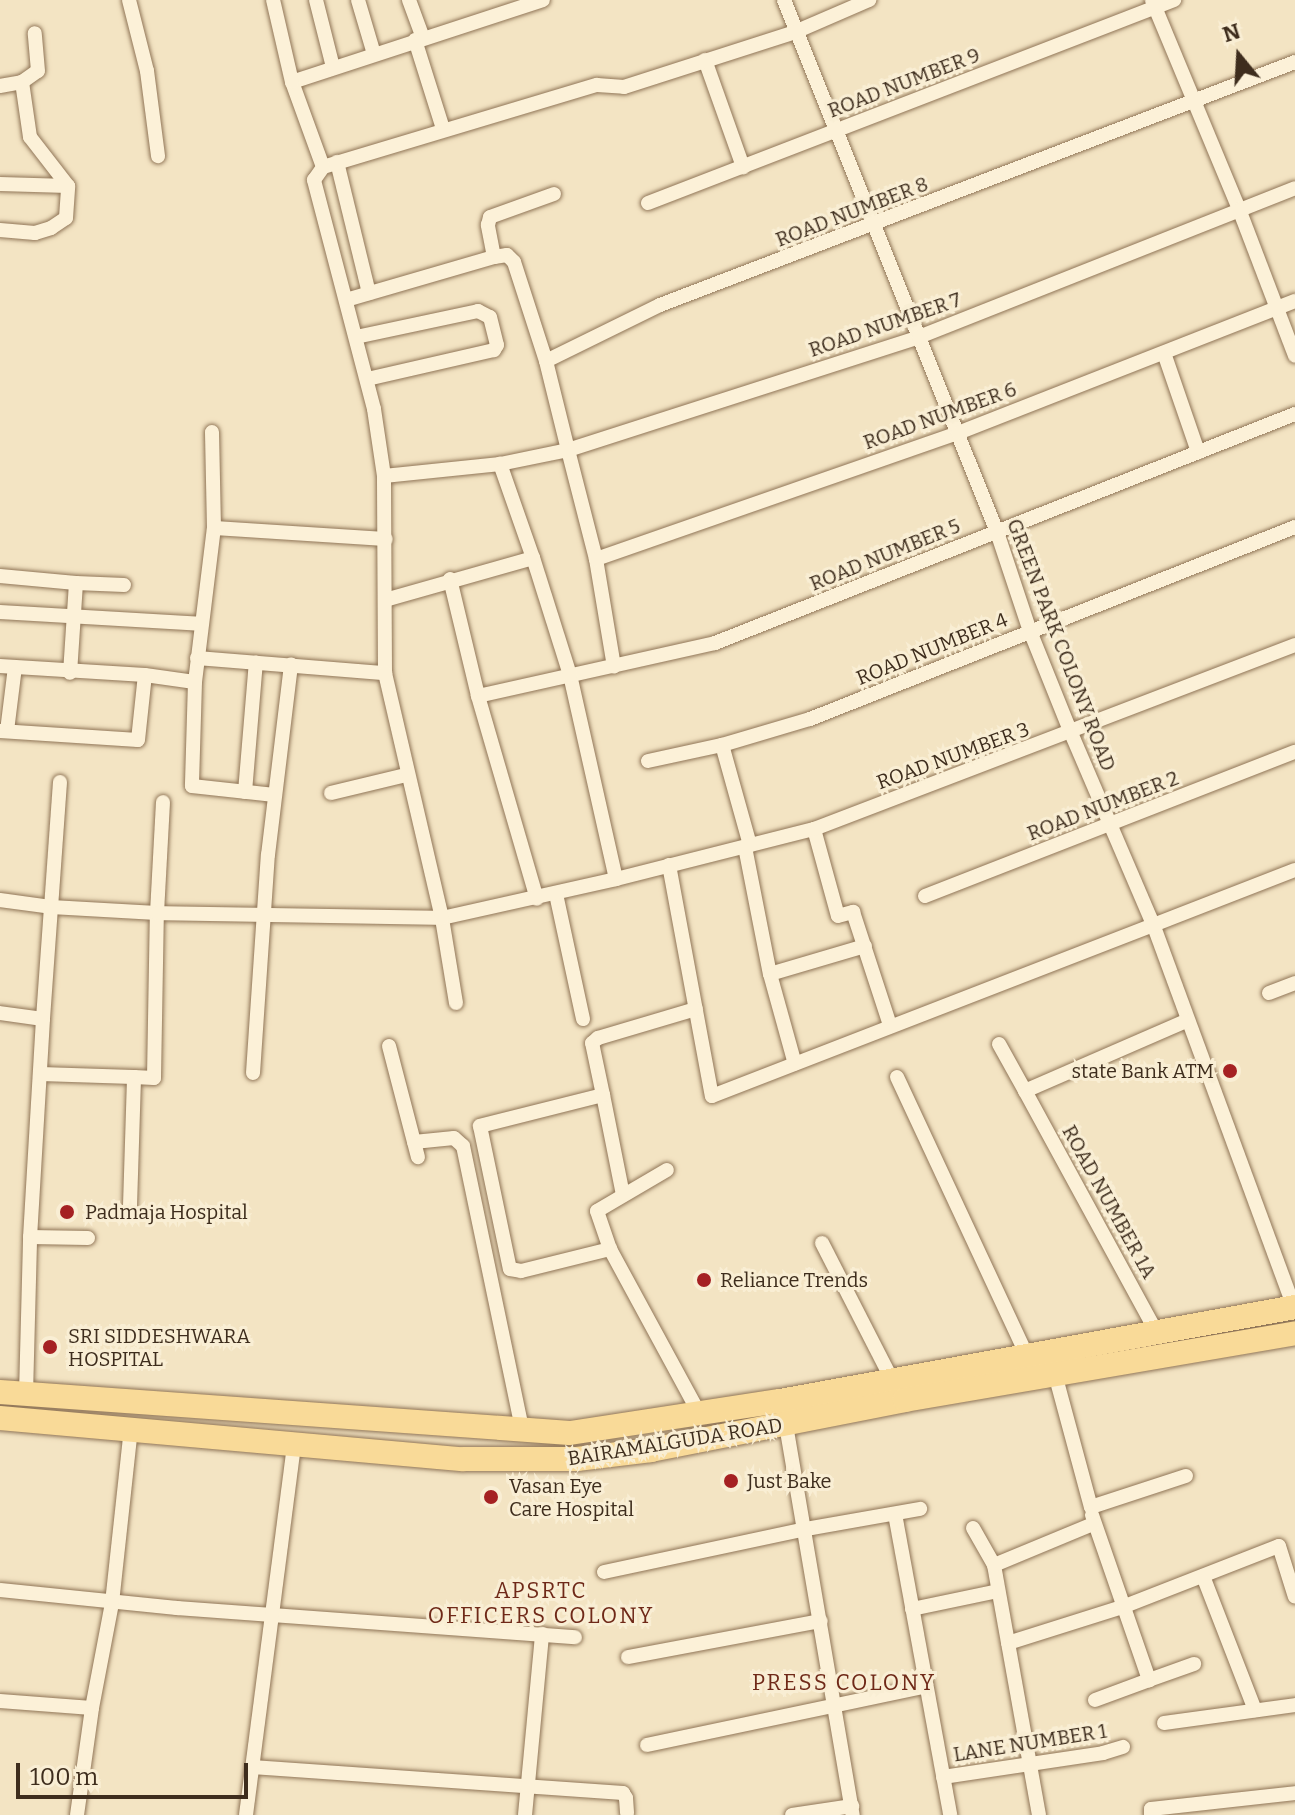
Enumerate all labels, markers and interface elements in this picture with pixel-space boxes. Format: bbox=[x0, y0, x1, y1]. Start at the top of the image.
north arrow bbox=[1199, 16, 1279, 96]
text: N bbox=[1219, 17, 1244, 48]
street label: ROAD NUMBER 9 bbox=[825, 43, 983, 123]
street label: ROAD NUMBER 8 bbox=[772, 172, 932, 252]
street label: ROAD NUMBER 7 bbox=[806, 288, 964, 362]
street label: ROAD NUMBER 6 bbox=[860, 377, 1020, 455]
street label: ROAD NUMBER 5 bbox=[806, 514, 964, 596]
street label: GREEN PARK COLONY ROAD bbox=[1002, 516, 1120, 774]
street label: ROAD NUMBER 4 bbox=[853, 608, 1011, 690]
street label: ROAD NUMBER 3 bbox=[873, 717, 1033, 795]
street label: ROAD NUMBER 2 bbox=[1024, 766, 1182, 846]
place label: state Bank ATM bbox=[1072, 1059, 1214, 1083]
marker: state Bank ATM bbox=[1221, 1062, 1239, 1080]
street label: ROAD NUMBER 1A bbox=[1057, 1121, 1161, 1283]
place label: Padmaja Hospital bbox=[85, 1200, 248, 1224]
marker: Padmaja Hospital bbox=[56, 1201, 78, 1223]
place label: Reliance Trends bbox=[720, 1268, 868, 1292]
marker: Reliance Trends bbox=[695, 1271, 713, 1289]
place label: SRI SIDDESHWARA HOSPITAL bbox=[68, 1324, 250, 1371]
marker: SRI SIDDESHWARA HOSPITAL bbox=[39, 1336, 61, 1358]
street label: BAIRAMALGUDA ROAD bbox=[566, 1413, 784, 1471]
place label: Just Bake bbox=[747, 1469, 832, 1493]
marker: Just Bake bbox=[722, 1472, 740, 1490]
place label: Vasan Eye Care Hospital bbox=[509, 1474, 634, 1521]
marker: Vasan Eye Care Hospital bbox=[480, 1486, 502, 1508]
district label: APSRTC OFFICERS COLONY bbox=[428, 1577, 654, 1628]
district label: PRESS COLONY bbox=[752, 1670, 936, 1696]
street label: LANE NUMBER 1 bbox=[952, 1719, 1108, 1767]
scale bar bbox=[20, 1747, 252, 1797]
text: 100 m bbox=[30, 1763, 98, 1791]

